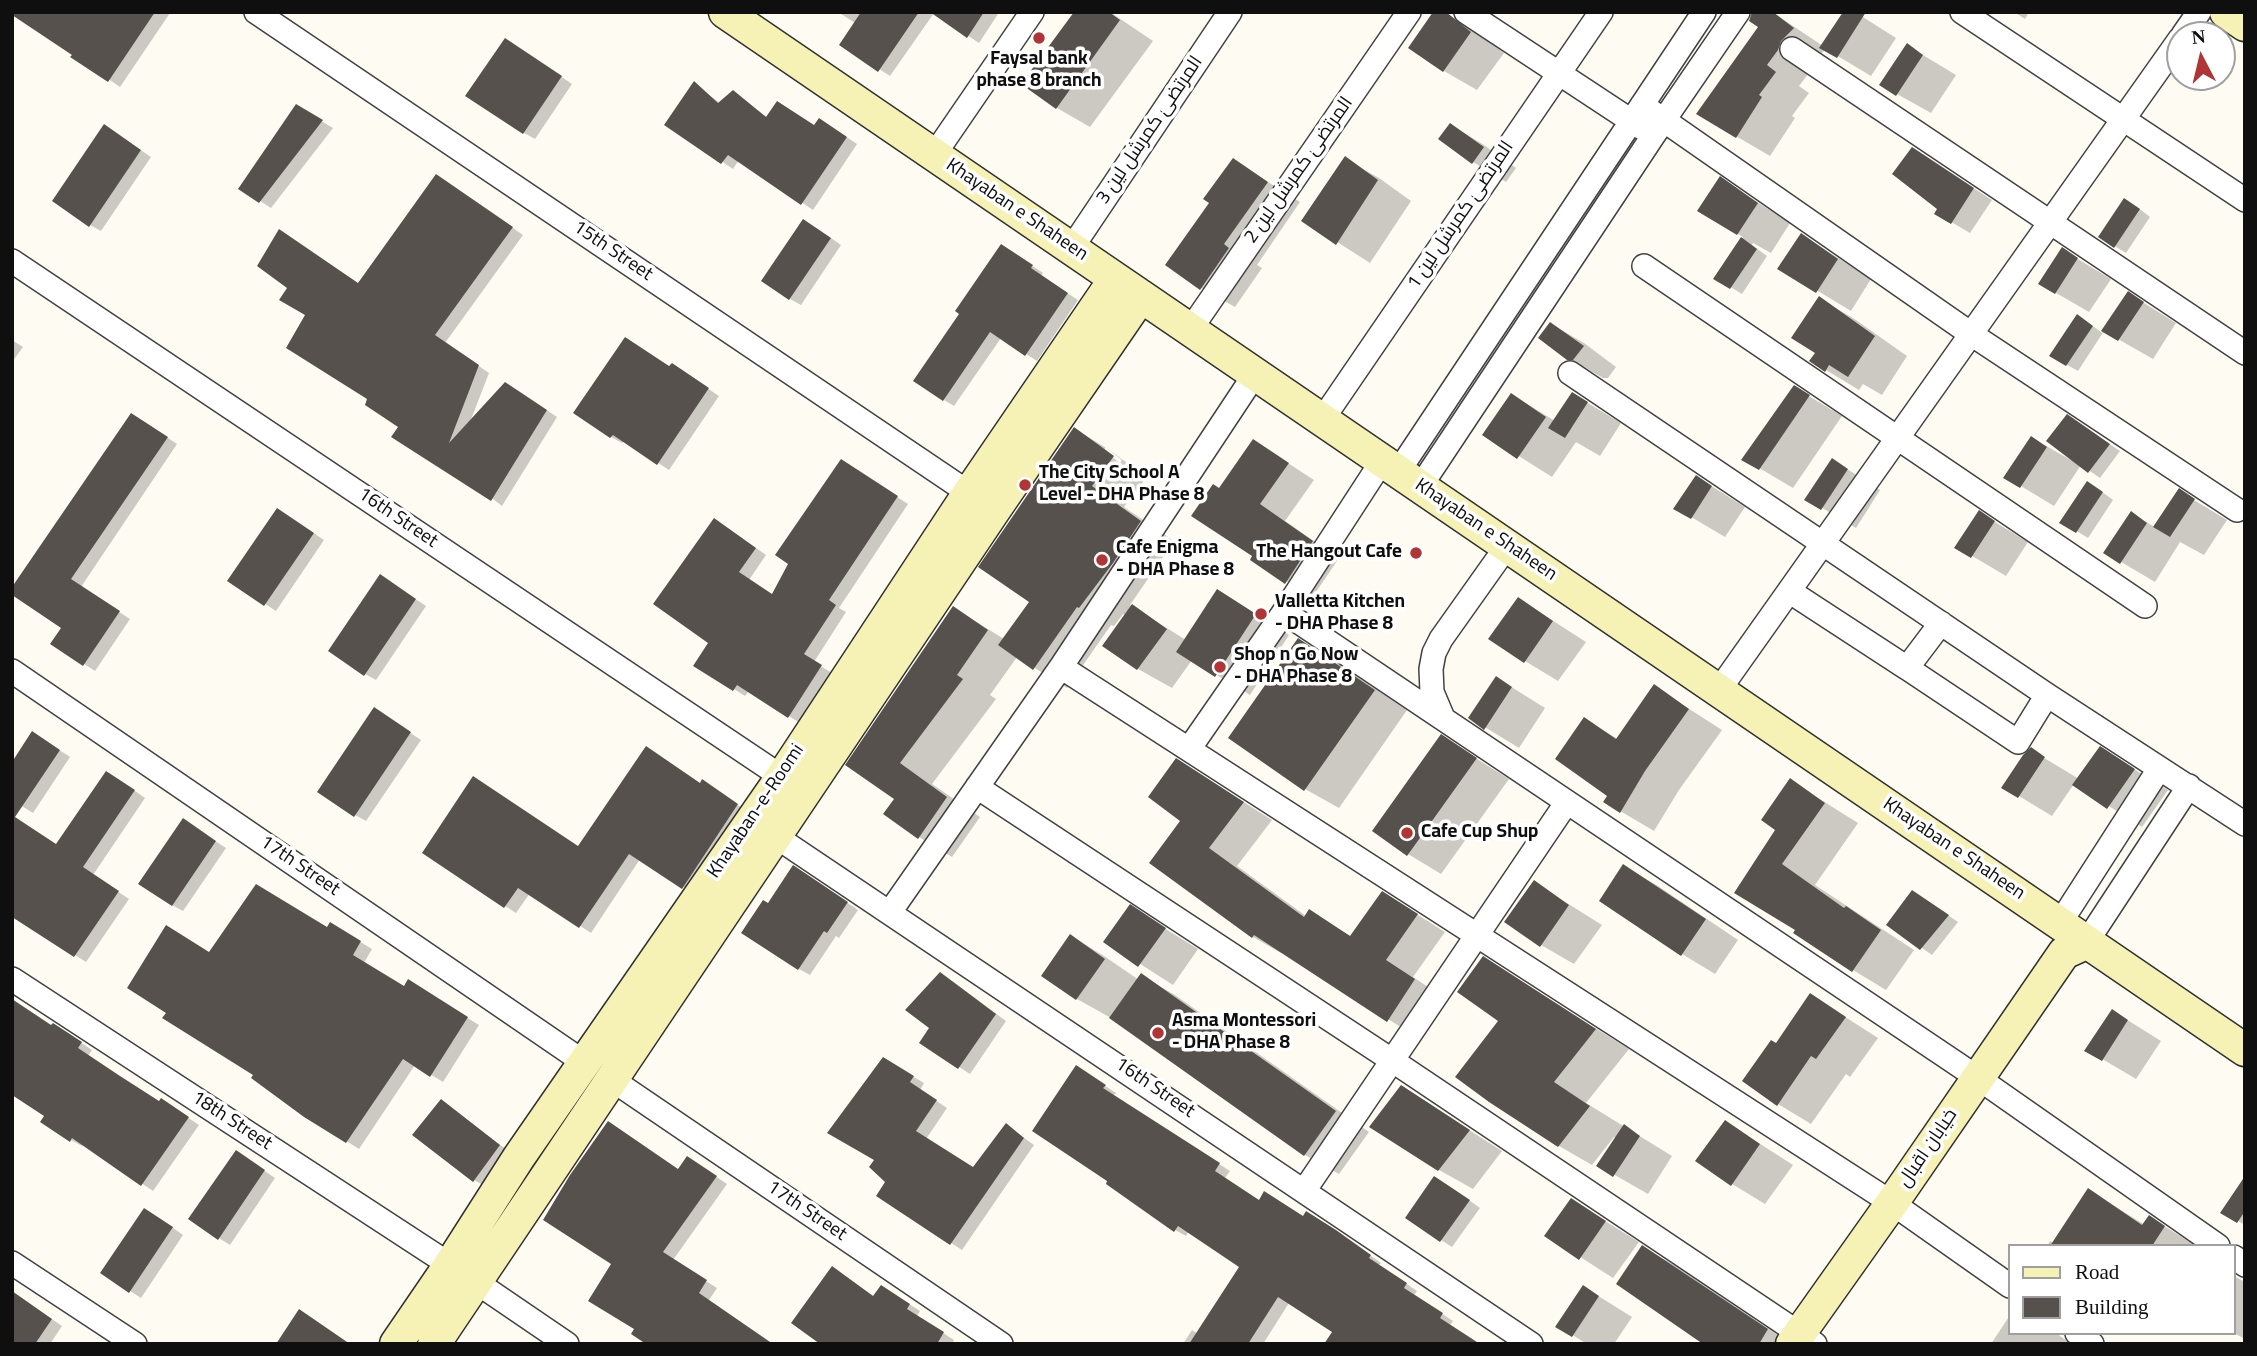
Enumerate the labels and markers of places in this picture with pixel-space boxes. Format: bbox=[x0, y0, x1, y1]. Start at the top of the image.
marker: Faysal bank phase 8 branch bbox=[1031, 30, 1047, 46]
place label: Faysal bank phase 8 branch bbox=[976, 49, 1102, 93]
place label: The City School A Level - DHA Phase 8 bbox=[1039, 463, 1204, 507]
marker: The City School A Level - DHA Phase 8 bbox=[1017, 477, 1033, 493]
place label: Cafe Enigma - DHA Phase 8 bbox=[1116, 538, 1234, 582]
place label: The Hangout Cafe bbox=[1256, 542, 1402, 564]
marker: The Hangout Cafe bbox=[1408, 545, 1424, 561]
marker: Cafe Enigma - DHA Phase 8 bbox=[1094, 552, 1110, 568]
place label: Valletta Kitchen - DHA Phase 8 bbox=[1275, 592, 1405, 636]
marker: Valletta Kitchen - DHA Phase 8 bbox=[1253, 606, 1269, 622]
place label: Shop n Go Now - DHA Phase 8 bbox=[1234, 645, 1358, 689]
marker: Shop n Go Now - DHA Phase 8 bbox=[1212, 659, 1228, 675]
place label: Cafe Cup Shup bbox=[1421, 822, 1538, 844]
marker: Cafe Cup Shup bbox=[1399, 825, 1415, 841]
place label: Asma Montessori - DHA Phase 8 bbox=[1172, 1011, 1316, 1055]
marker: Asma Montessori - DHA Phase 8 bbox=[1150, 1025, 1166, 1041]

